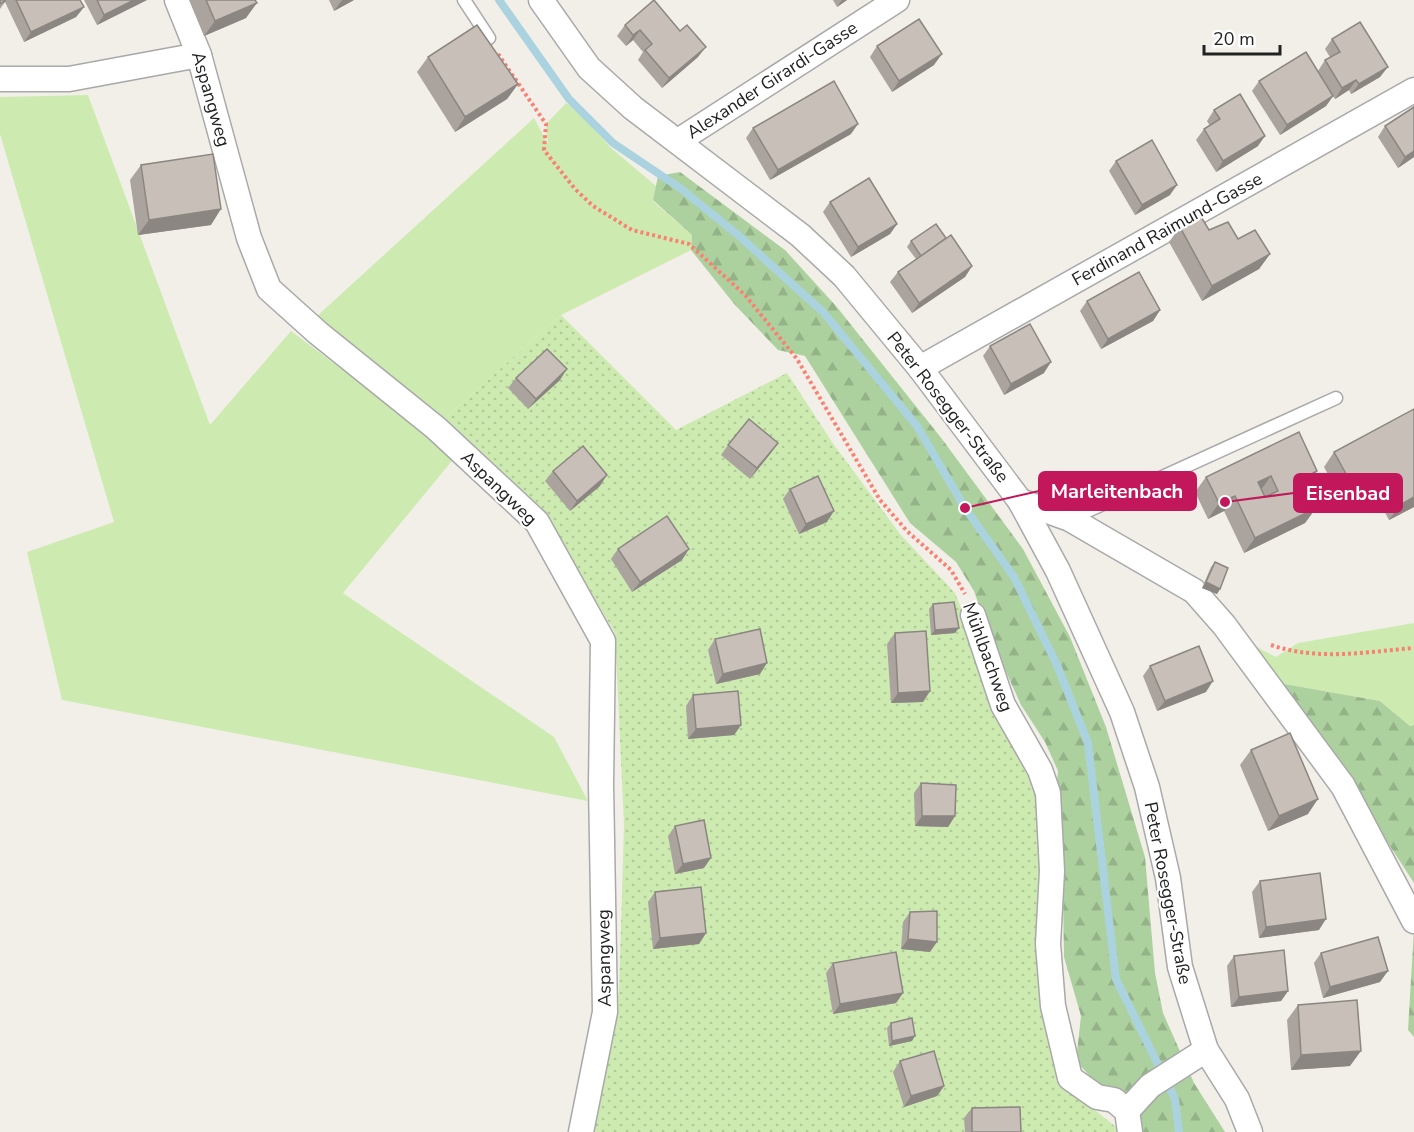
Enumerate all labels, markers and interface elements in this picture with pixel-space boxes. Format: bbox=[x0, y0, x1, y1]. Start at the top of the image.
street label: Alexander Girardi-Gasse bbox=[682, 16, 862, 144]
scale bar bbox=[1204, 18, 1280, 56]
text: 20 m bbox=[1213, 27, 1255, 51]
street label: Aspangweg bbox=[186, 49, 236, 149]
street label: Ferdinand Raimund-Gasse bbox=[1067, 167, 1267, 291]
street label: Peter Rosegger-Straße bbox=[881, 327, 1015, 487]
street label: Aspangweg bbox=[456, 445, 542, 531]
callout: Marleitenbach bbox=[1039, 472, 1196, 510]
callout: Eisenbad bbox=[1294, 474, 1402, 512]
text: Marleitenbach bbox=[1051, 478, 1183, 505]
text: Eisenbad bbox=[1306, 480, 1390, 507]
street label: Mühlbachweg bbox=[957, 599, 1019, 715]
street label: Peter Rosegger-Straße bbox=[1139, 800, 1197, 986]
street label: Aspangweg bbox=[591, 909, 617, 1007]

